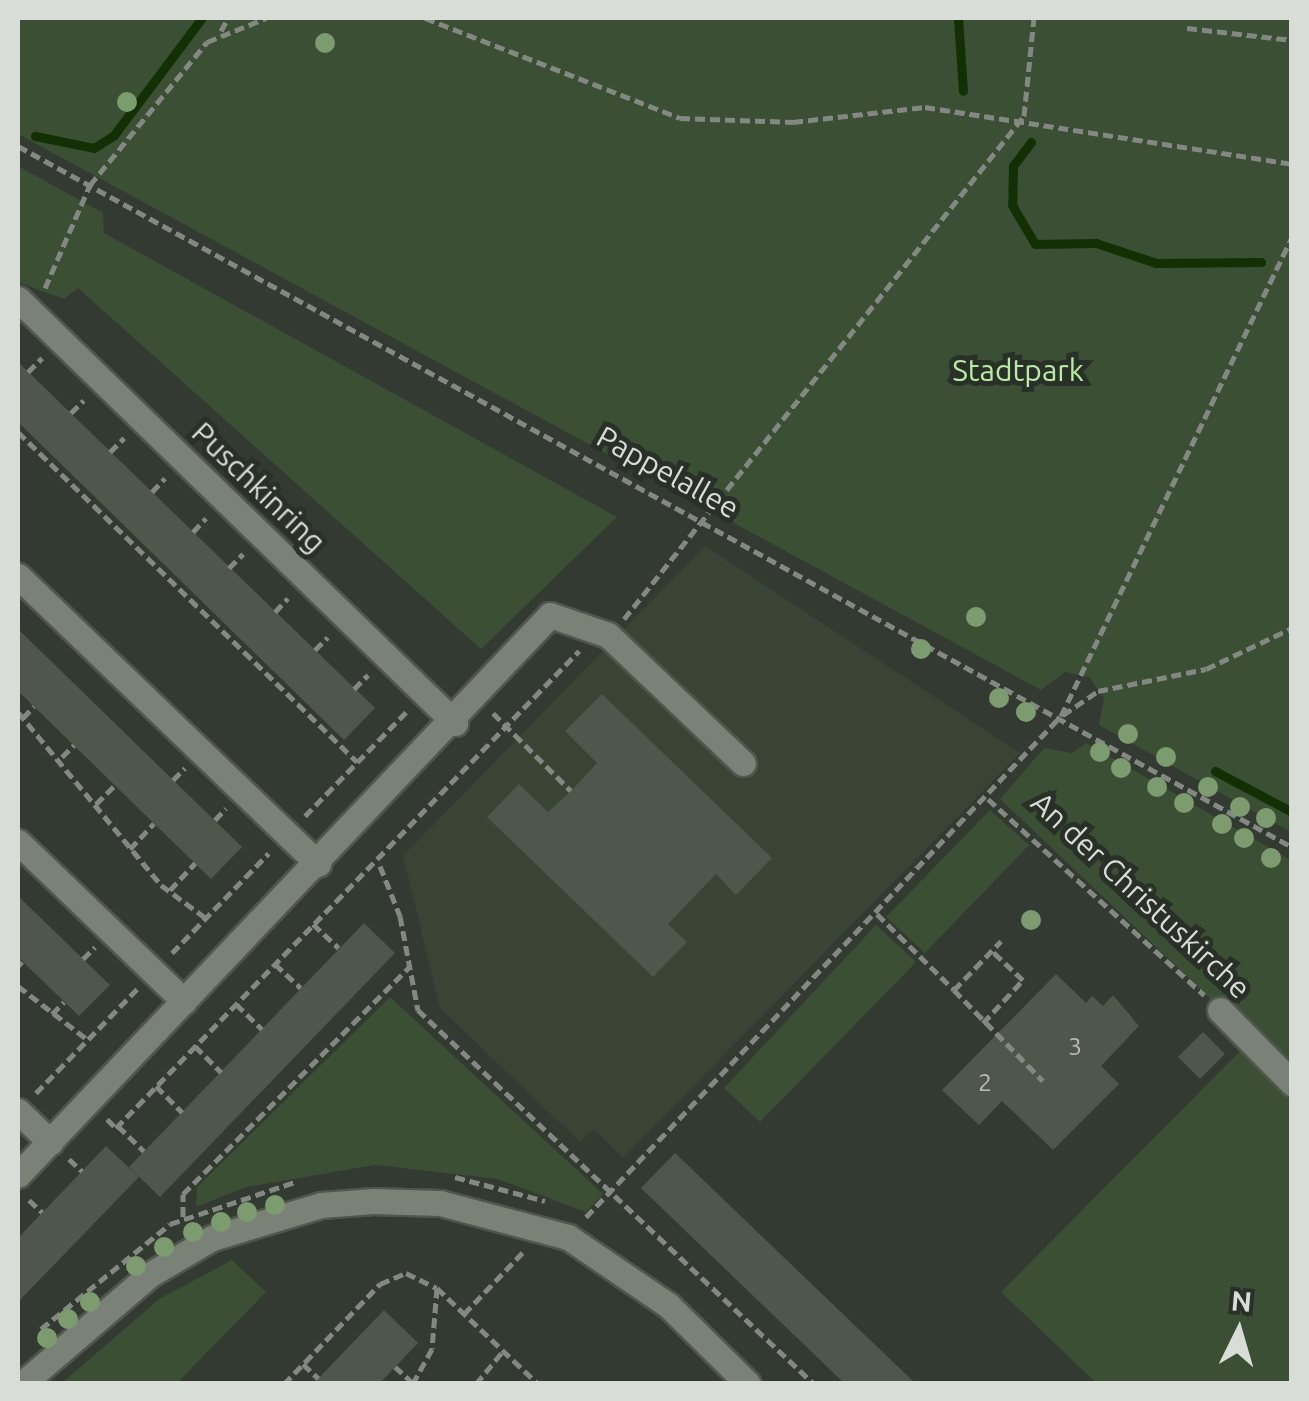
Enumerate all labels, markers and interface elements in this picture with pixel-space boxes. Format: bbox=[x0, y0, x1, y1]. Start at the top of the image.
park label: Stadtpark bbox=[952, 352, 1084, 388]
street label: Puschkinring bbox=[185, 414, 333, 560]
street label: Pappelallee bbox=[591, 418, 745, 526]
street label: An der Christuskirche bbox=[1024, 784, 1258, 1006]
house number: 3 bbox=[1068, 1031, 1082, 1061]
house number: 2 bbox=[978, 1067, 992, 1097]
north arrow bbox=[1189, 1281, 1289, 1381]
text: N bbox=[1230, 1284, 1253, 1317]

